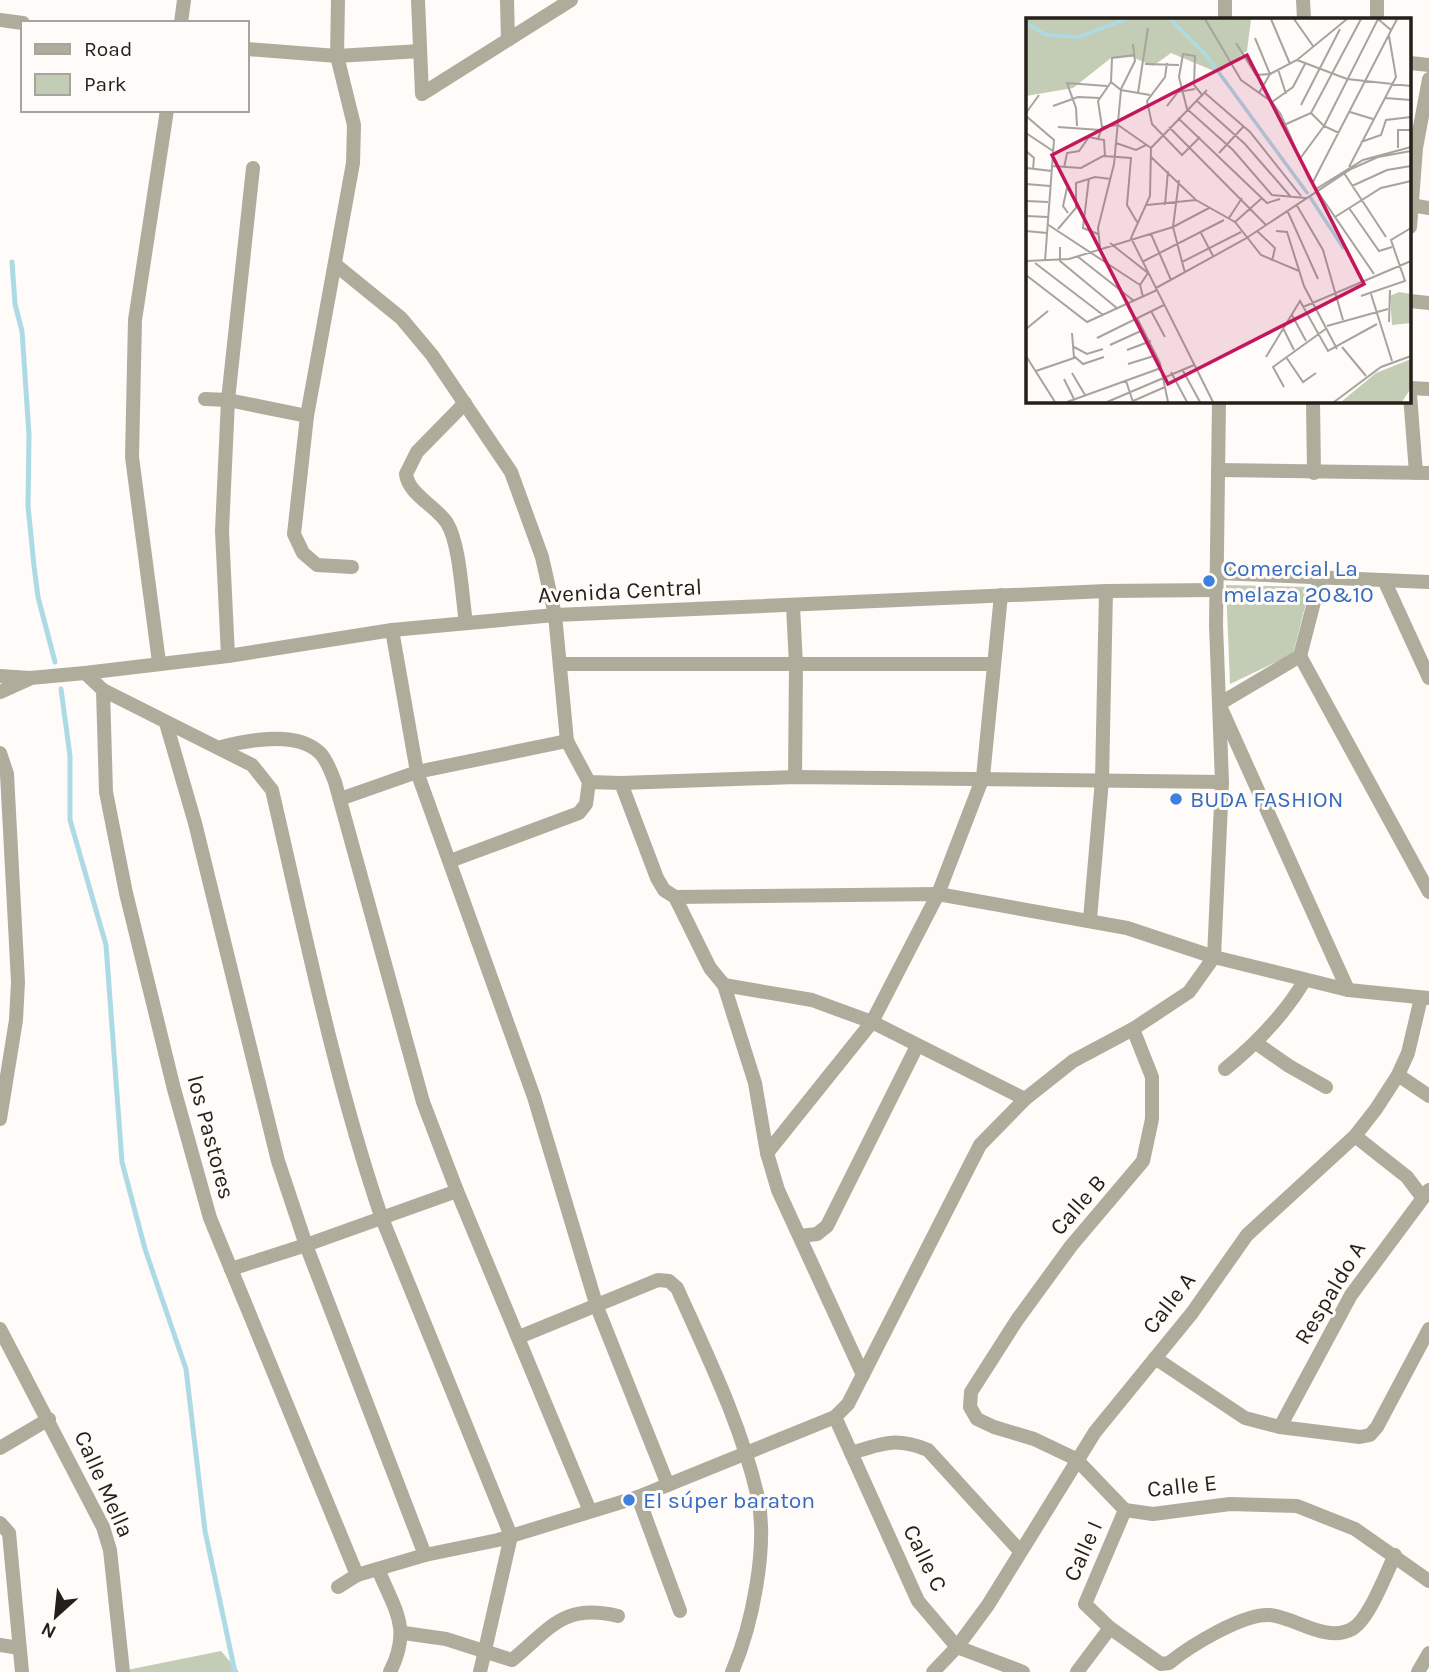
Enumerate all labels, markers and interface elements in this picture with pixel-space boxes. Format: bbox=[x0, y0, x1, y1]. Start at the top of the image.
inset map bbox=[1026, 18, 1412, 402]
legend bbox=[21, 21, 248, 112]
text: Road bbox=[84, 37, 132, 61]
text: Park bbox=[84, 72, 127, 96]
place label: Comercial La melaza 20&10 bbox=[1223, 555, 1374, 608]
street label: Avenida Central bbox=[537, 573, 703, 609]
marker: Comercial La melaza 20&10 bbox=[1201, 573, 1217, 589]
place label: BUDA FASHION bbox=[1190, 786, 1343, 813]
marker: BUDA FASHION bbox=[1168, 791, 1184, 807]
street label: los Pastores bbox=[181, 1072, 241, 1202]
street label: Calle B bbox=[1044, 1169, 1112, 1241]
street label: Respaldo A bbox=[1289, 1237, 1371, 1349]
street label: Calle A bbox=[1137, 1267, 1201, 1339]
street label: Calle Mella bbox=[69, 1427, 139, 1541]
street label: Calle E bbox=[1146, 1469, 1218, 1503]
place label: El súper baraton bbox=[643, 1487, 815, 1514]
marker: El súper baraton bbox=[621, 1492, 637, 1508]
street label: Calle I bbox=[1058, 1517, 1108, 1585]
street label: Calle C bbox=[897, 1520, 953, 1596]
north arrow bbox=[21, 1581, 91, 1651]
text: N bbox=[38, 1617, 60, 1643]

